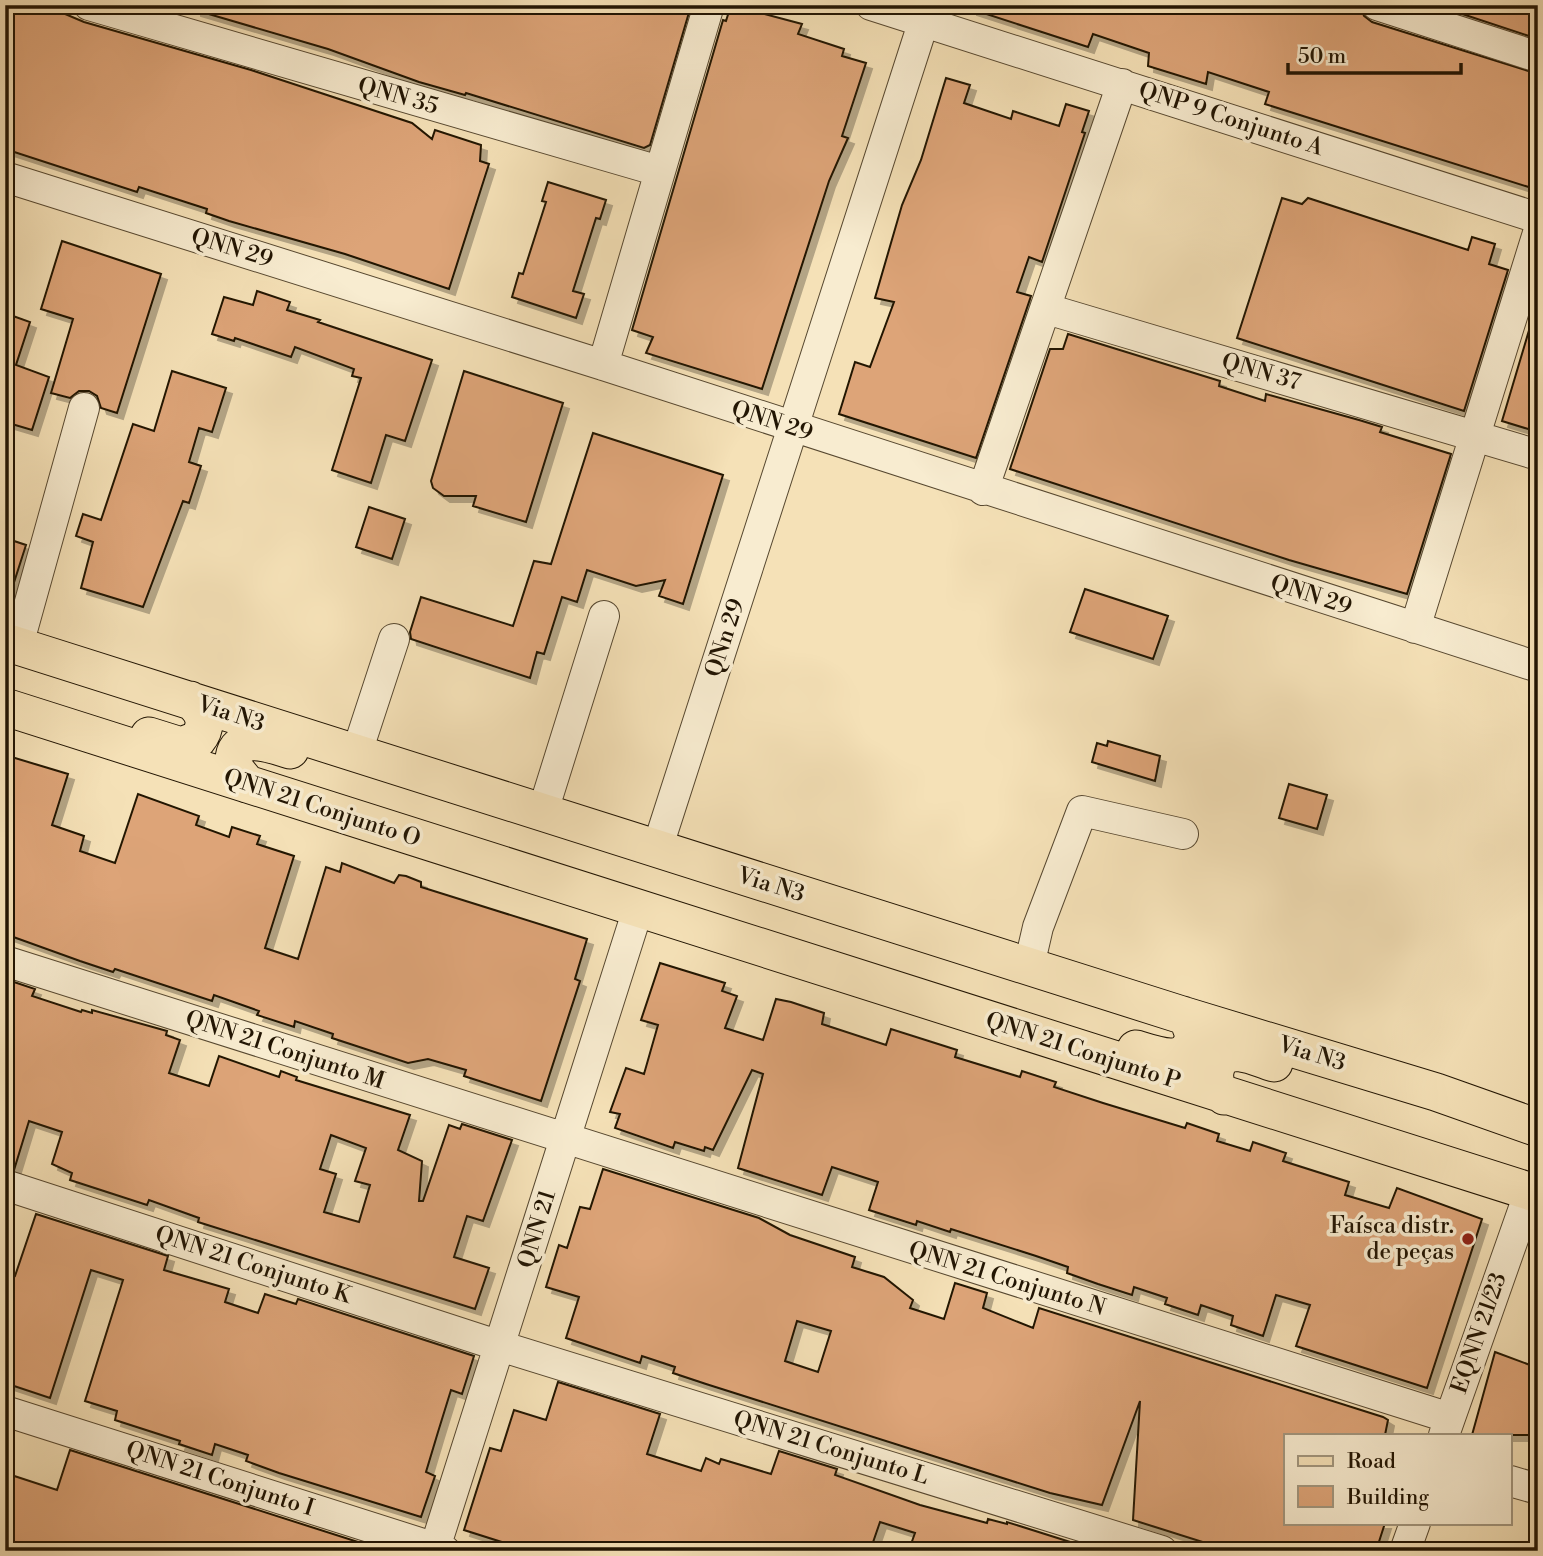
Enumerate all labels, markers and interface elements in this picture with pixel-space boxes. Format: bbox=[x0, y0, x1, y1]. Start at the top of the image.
scale bar bbox=[1288, 32, 1461, 76]
text: 50 m bbox=[1298, 44, 1346, 70]
street label: QNN 35 bbox=[355, 71, 441, 121]
street label: QNP 9 Conjunto A bbox=[1135, 76, 1328, 162]
street label: QNN 29 bbox=[188, 222, 276, 274]
street label: QNN 37 bbox=[1218, 347, 1304, 397]
street label: QNN 29 bbox=[728, 395, 816, 447]
street label: QNN 29 bbox=[1267, 569, 1355, 621]
street label: QNn 29 bbox=[699, 595, 751, 681]
street label: Via N3 bbox=[193, 690, 268, 738]
street label: QNN 21 Conjunto O bbox=[220, 763, 424, 853]
street label: Via N3 bbox=[733, 861, 808, 908]
street label: QNN 21 Conjunto M bbox=[182, 1005, 389, 1096]
street label: QNN 21 Conjunto P bbox=[982, 1006, 1184, 1096]
street label: Via N3 bbox=[1274, 1030, 1349, 1077]
street label: QNN 21 bbox=[512, 1186, 562, 1271]
place label: Faísca distr. de peças bbox=[1330, 1212, 1454, 1266]
street label: QNN 21 Conjunto K bbox=[152, 1220, 357, 1311]
marker: Faísca distr. de peças bbox=[1460, 1231, 1476, 1247]
street label: QNN 21 Conjunto N bbox=[905, 1236, 1109, 1322]
street label: EQNN 21/23 bbox=[1445, 1269, 1513, 1397]
street label: QNN 21 Conjunto L bbox=[730, 1405, 932, 1491]
legend bbox=[1284, 1434, 1512, 1524]
street label: QNN 21 Conjunto I bbox=[122, 1435, 318, 1523]
text: Road bbox=[1347, 1449, 1396, 1475]
text: Building bbox=[1346, 1485, 1429, 1511]

